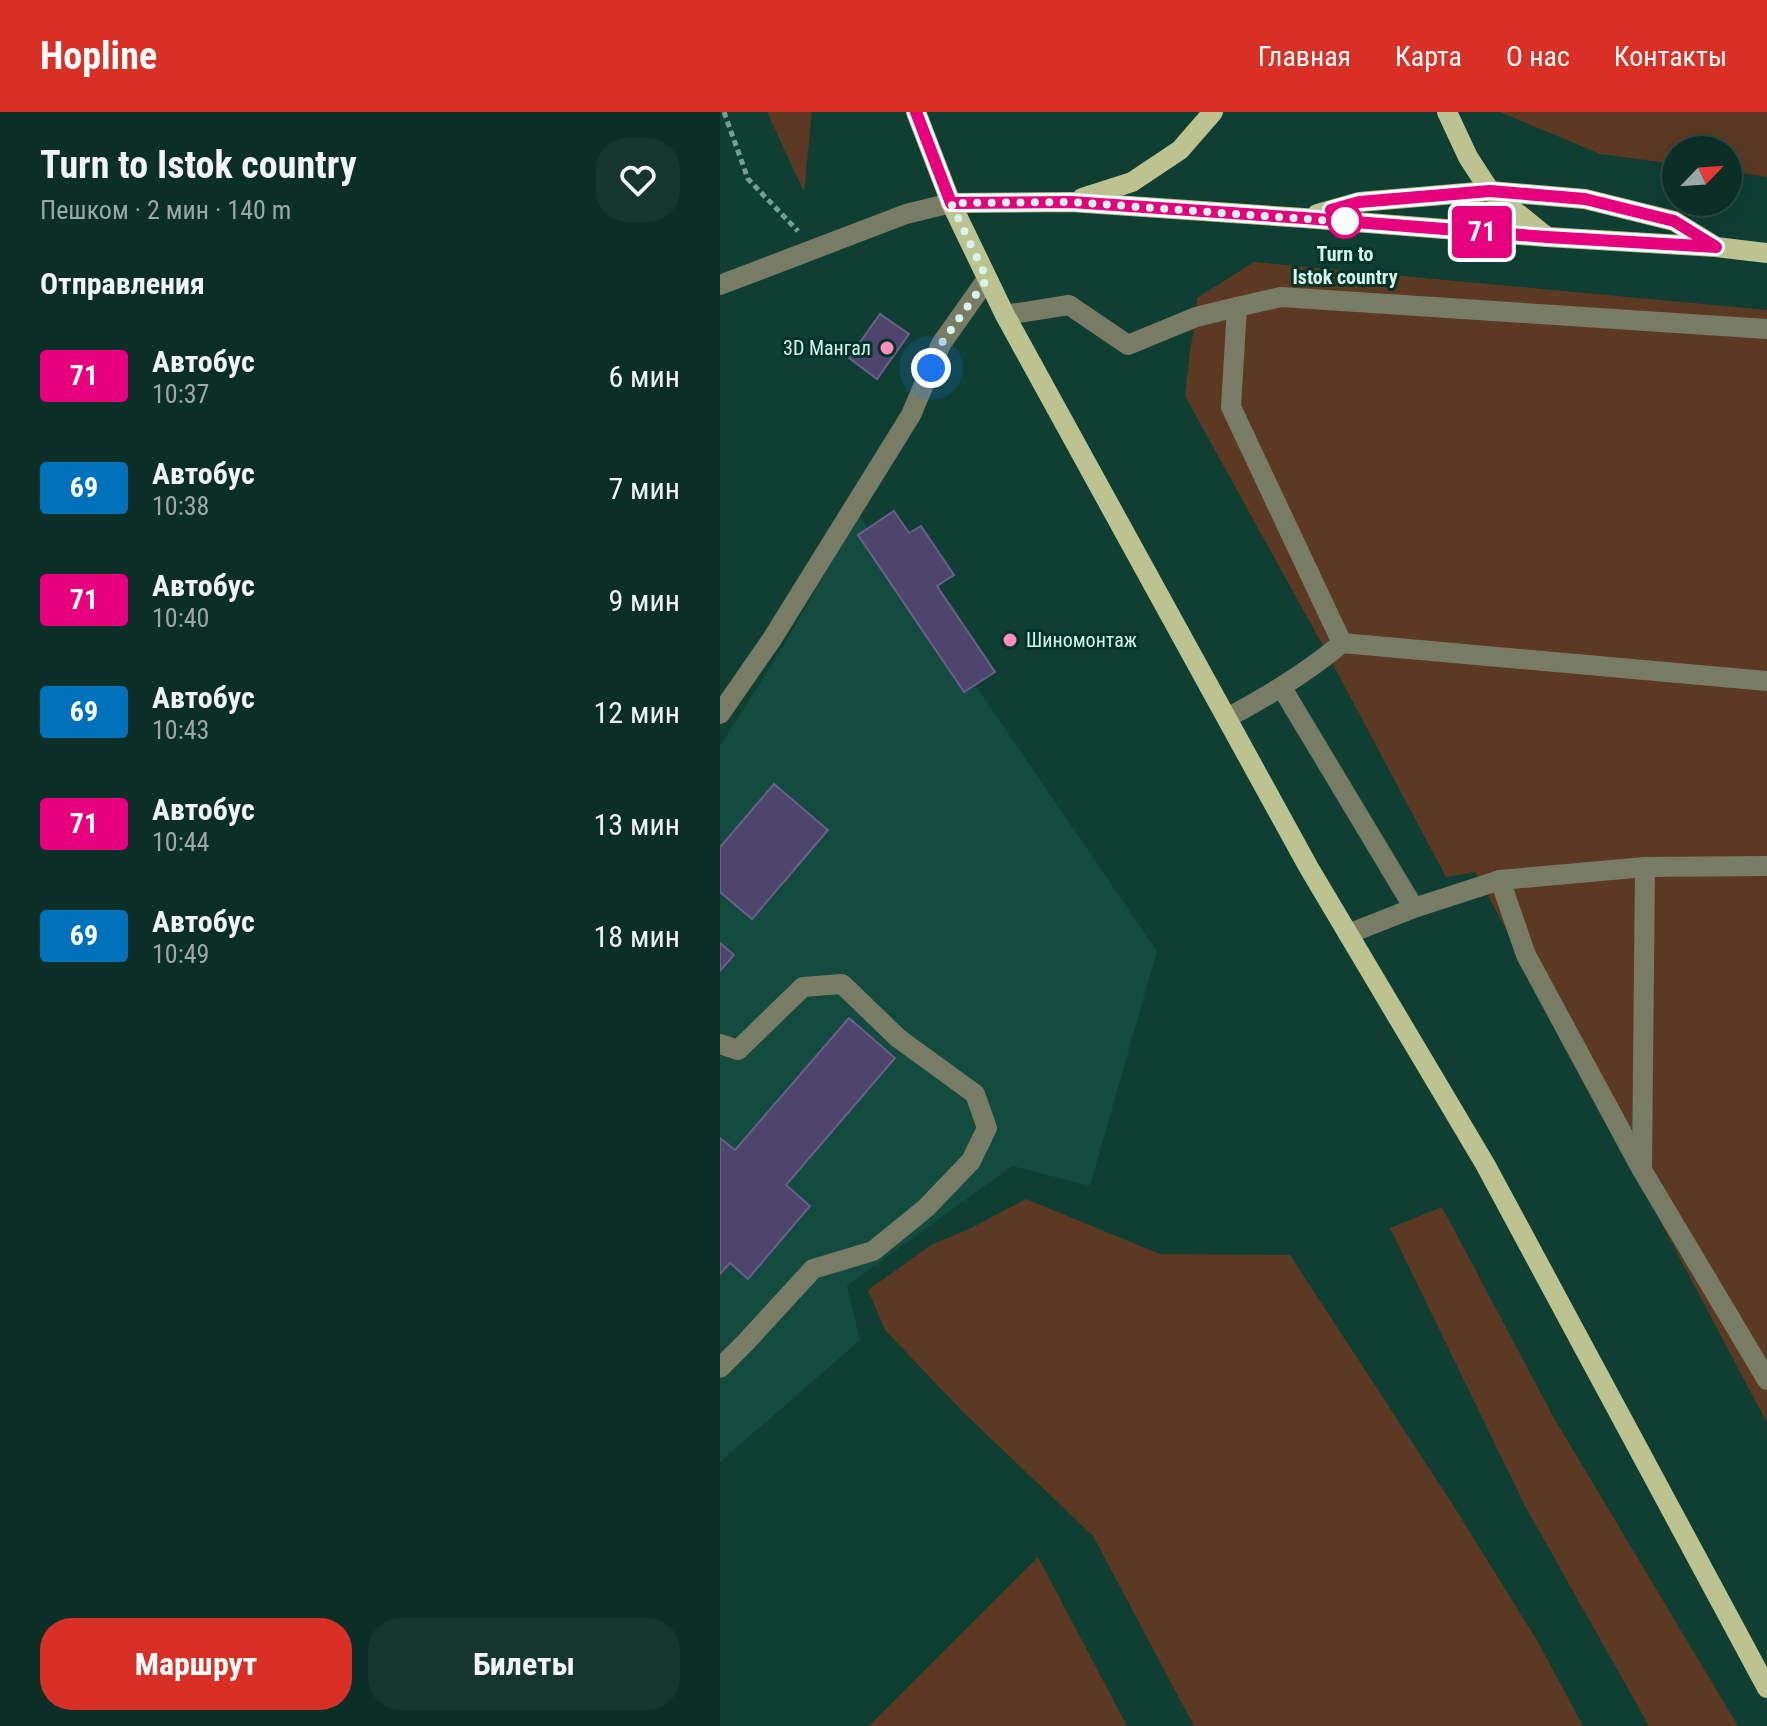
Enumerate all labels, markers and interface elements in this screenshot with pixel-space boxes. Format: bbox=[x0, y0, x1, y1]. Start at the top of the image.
text: Hopline bbox=[40, 34, 157, 78]
text: Главная bbox=[1258, 40, 1351, 73]
text: Карта bbox=[1395, 40, 1462, 73]
text: О нас bbox=[1506, 40, 1570, 73]
text: Контакты bbox=[1614, 40, 1727, 73]
north arrow bbox=[1662, 136, 1742, 216]
map controls bbox=[1662, 136, 1742, 216]
button: heart bbox=[596, 138, 680, 222]
text: Turn to Istok country bbox=[40, 143, 357, 187]
text: Пешком · 2 мин · 140 m bbox=[40, 195, 291, 225]
marker: Turn to Istok country bbox=[1328, 204, 1362, 238]
line badge: 71 bbox=[1446, 206, 1518, 258]
text: 71 bbox=[1468, 215, 1496, 248]
place label: Turn to Istok country bbox=[1292, 242, 1398, 289]
text: Отправления bbox=[40, 266, 205, 301]
place label: 3D Мангал bbox=[783, 336, 871, 360]
marker: 3D Мангал bbox=[878, 339, 896, 357]
text: Автобус bbox=[152, 344, 255, 379]
your location bbox=[911, 348, 951, 388]
text: 71 bbox=[70, 359, 98, 392]
text: 6 мин bbox=[608, 359, 680, 394]
text: 10:37 bbox=[152, 379, 209, 409]
text: Автобус bbox=[152, 456, 255, 491]
text: 69 bbox=[70, 471, 98, 504]
text: 7 мин bbox=[608, 471, 680, 506]
text: 10:38 bbox=[152, 491, 209, 521]
text: Автобус bbox=[152, 568, 255, 603]
text: 71 bbox=[70, 583, 98, 616]
text: 9 мин bbox=[608, 583, 680, 618]
text: 10:40 bbox=[152, 603, 209, 633]
place label: Шиномонтаж bbox=[1026, 628, 1137, 652]
marker: Шиномонтаж bbox=[1001, 631, 1019, 649]
text: Автобус bbox=[152, 680, 255, 715]
text: 69 bbox=[70, 695, 98, 728]
text: 12 мин bbox=[594, 695, 680, 730]
text: 10:43 bbox=[152, 715, 209, 745]
text: Автобус bbox=[152, 792, 255, 827]
text: 71 bbox=[70, 807, 98, 840]
text: 13 мин bbox=[594, 807, 680, 842]
text: 10:44 bbox=[152, 827, 209, 857]
text: Автобус bbox=[152, 904, 255, 939]
text: 69 bbox=[70, 919, 98, 952]
text: 18 мин bbox=[594, 919, 680, 954]
text: 10:49 bbox=[152, 939, 209, 969]
button: Маршрут bbox=[40, 1618, 352, 1710]
button: Билеты bbox=[368, 1618, 680, 1710]

